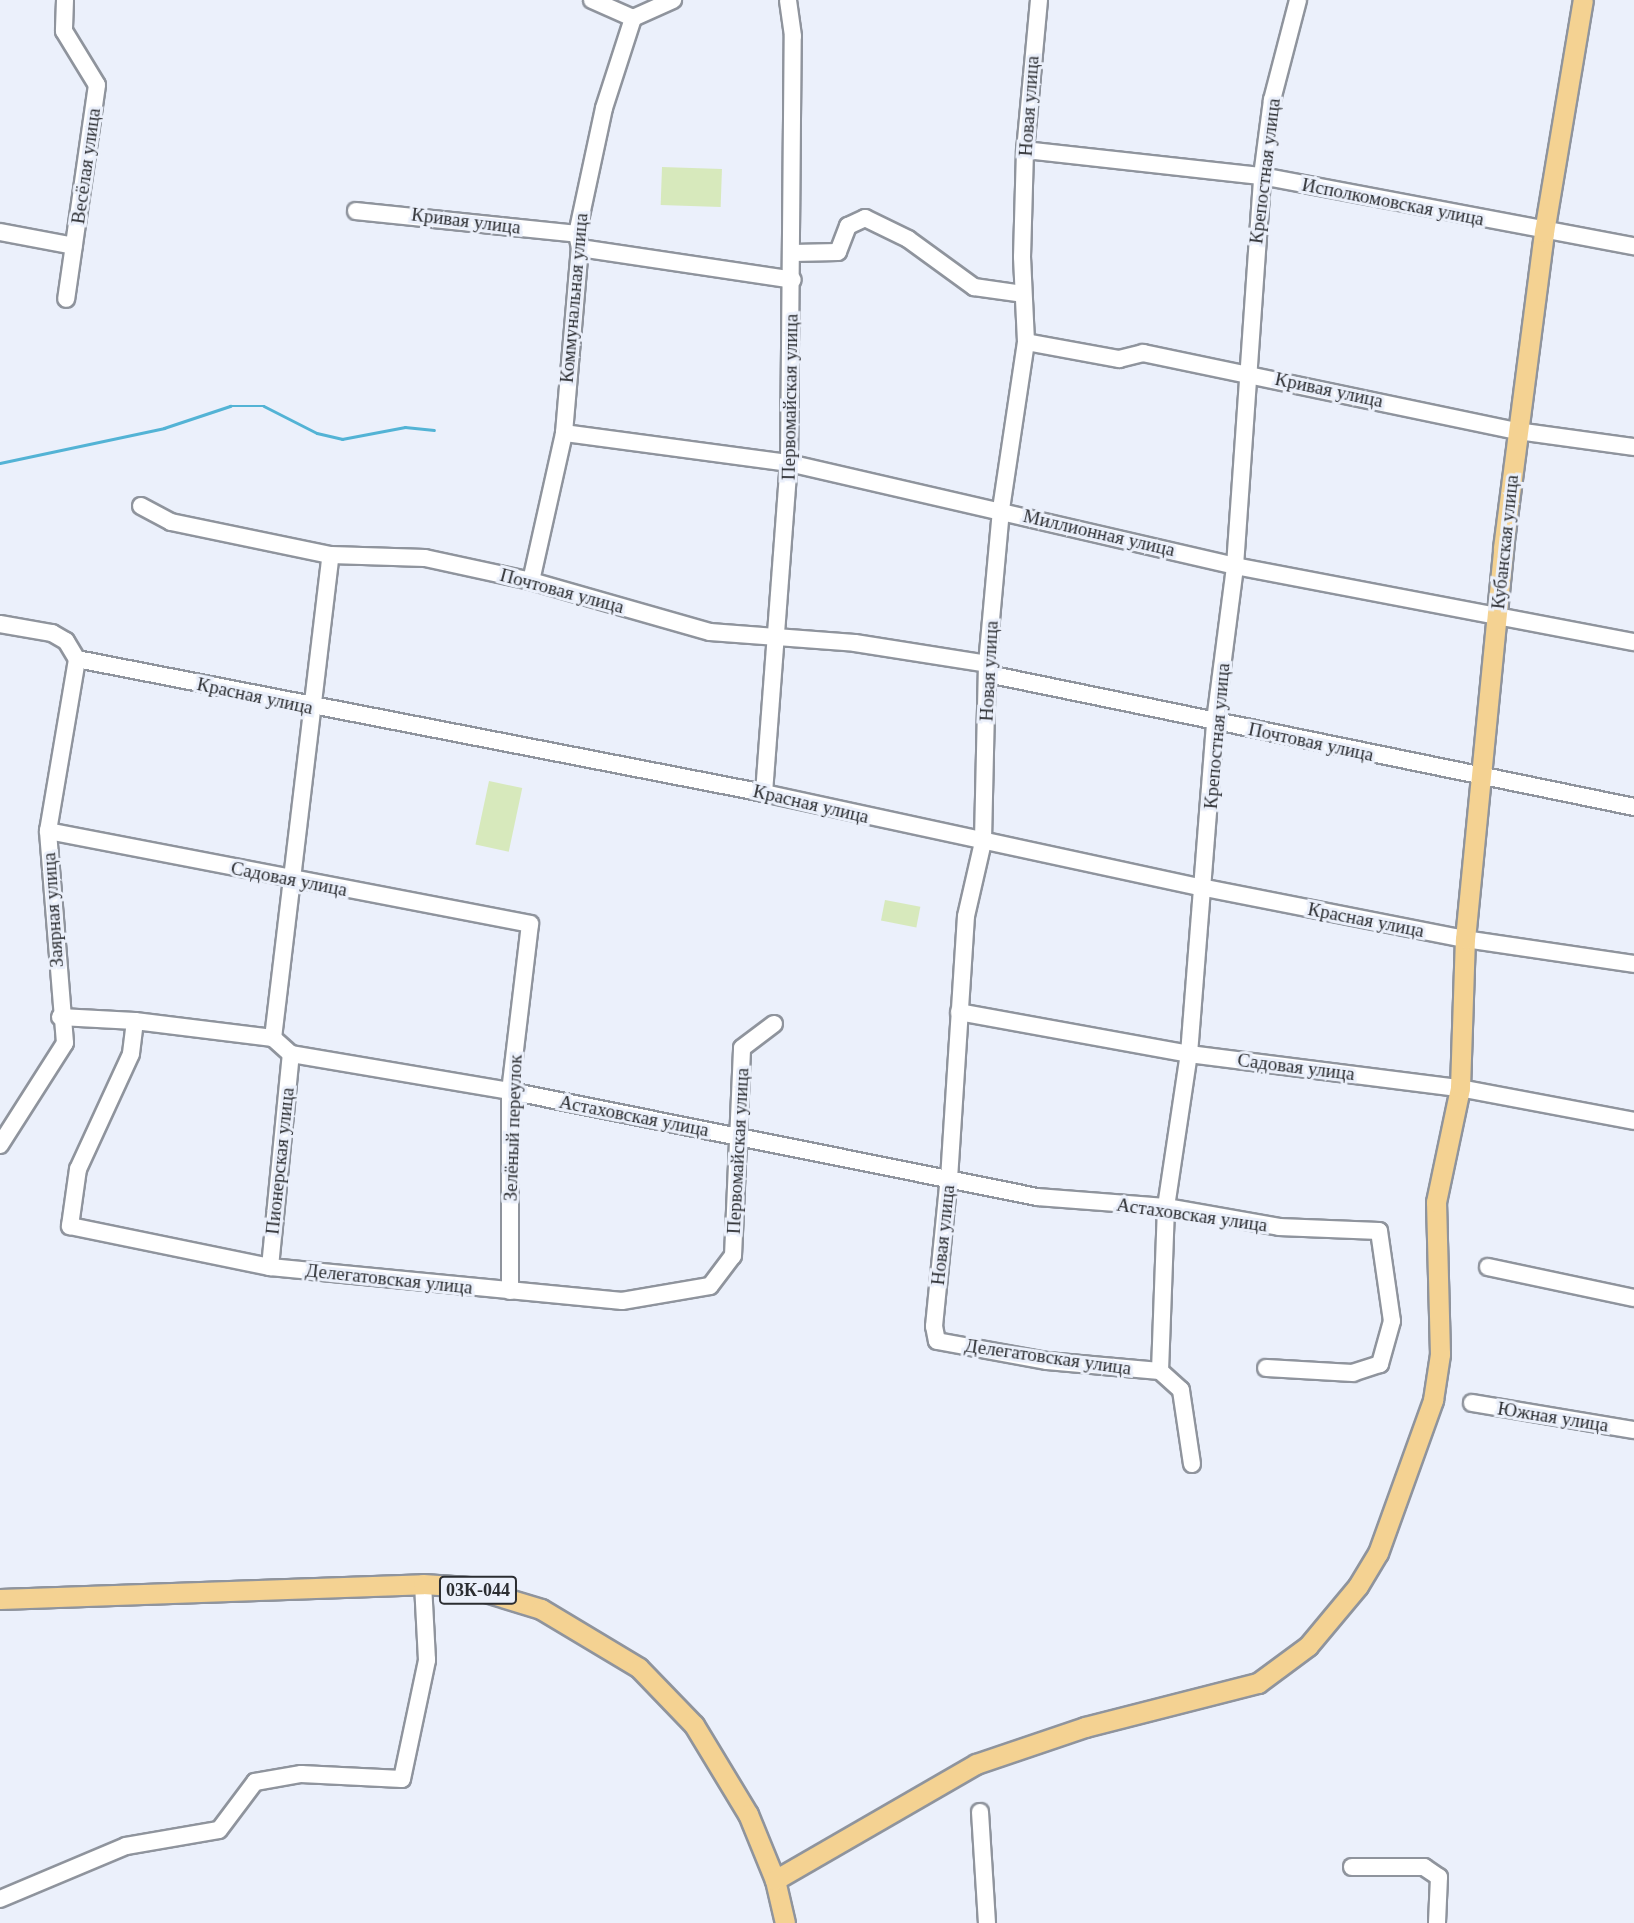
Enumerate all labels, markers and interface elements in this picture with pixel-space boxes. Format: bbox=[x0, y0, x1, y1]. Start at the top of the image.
street label: Новая улица bbox=[1014, 55, 1044, 157]
street label: Крепостная улица bbox=[1245, 97, 1285, 245]
street label: Весёлая улица bbox=[67, 107, 105, 225]
street label: Исполкомовская улица bbox=[1300, 173, 1486, 231]
street label: Кривая улица bbox=[410, 203, 522, 239]
street label: Коммунальная улица bbox=[555, 212, 593, 384]
street label: Первомайская улица bbox=[777, 314, 803, 480]
street label: Кривая улица bbox=[1273, 367, 1385, 413]
street label: Кубанская улица bbox=[1487, 474, 1523, 610]
street label: Миллионная улица bbox=[1021, 504, 1177, 562]
street label: Почтовая улица bbox=[498, 564, 626, 618]
street label: Новая улица bbox=[975, 620, 1003, 722]
street label: Крепостная улица bbox=[1199, 662, 1235, 810]
street label: Красная улица bbox=[195, 673, 315, 719]
street label: Почтовая улица bbox=[1246, 718, 1376, 766]
street label: Красная улица bbox=[751, 780, 871, 828]
street label: Заярная улица bbox=[38, 852, 68, 968]
street label: Садовая улица bbox=[229, 857, 349, 901]
street label: Красная улица bbox=[1306, 898, 1426, 942]
street label: Садовая улица bbox=[1236, 1049, 1356, 1085]
street label: Зелёный переулок bbox=[499, 1054, 527, 1202]
street label: Первомайская улица bbox=[722, 1067, 754, 1235]
street label: Пионерская улица bbox=[261, 1086, 299, 1236]
street label: Астаховская улица bbox=[557, 1090, 711, 1142]
street label: Новая улица bbox=[926, 1184, 960, 1286]
street label: Астаховская улица bbox=[1115, 1193, 1269, 1237]
street label: Делегатовская улица bbox=[304, 1259, 474, 1299]
street label: Делегатовская улица bbox=[963, 1334, 1133, 1380]
street label: Южная улица bbox=[1496, 1397, 1610, 1437]
road number: 03К-044 bbox=[438, 1576, 518, 1604]

